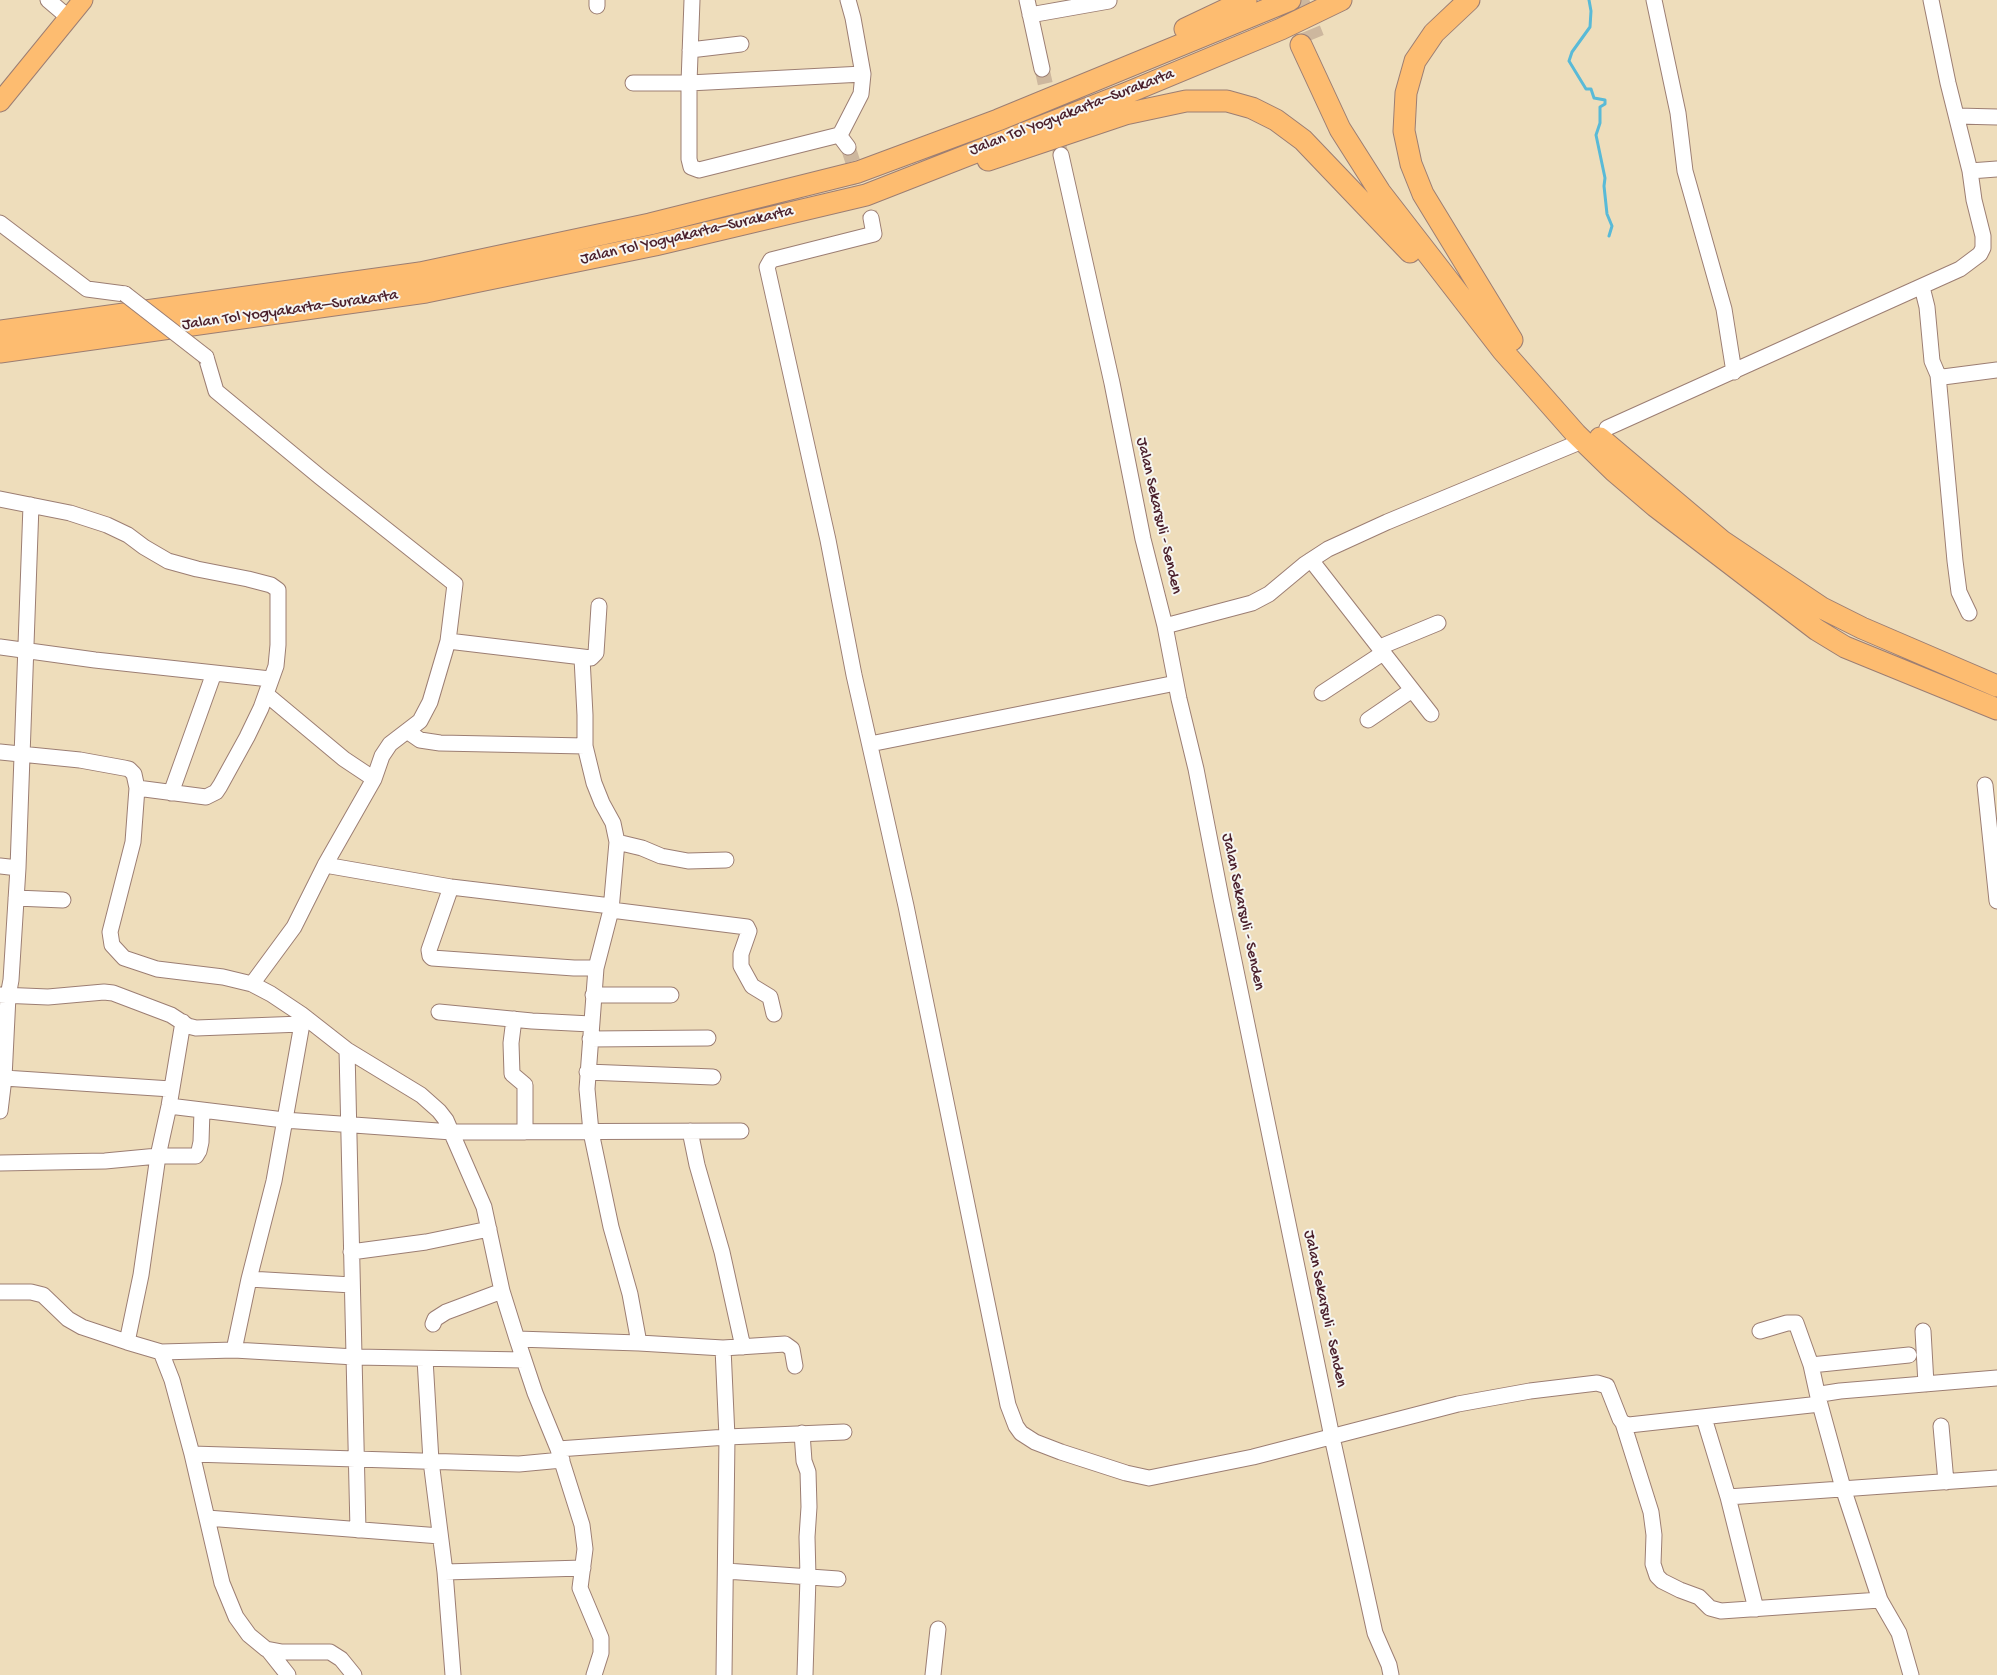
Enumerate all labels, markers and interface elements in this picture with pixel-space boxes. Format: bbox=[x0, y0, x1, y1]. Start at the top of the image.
street label: Jalan Tol Yogyakarta–Surakarta bbox=[967, 65, 1177, 161]
street label: Jalan Tol Yogyakarta–Surakarta bbox=[579, 202, 795, 270]
street label: Jalan Tol Yogyakarta–Surakarta bbox=[181, 286, 399, 336]
street label: Jalan Sekarsuli - Senden bbox=[1131, 436, 1185, 596]
street label: Jalan Sekarsuli - Senden bbox=[1216, 832, 1268, 992]
street label: Jalan Sekarsuli - Senden bbox=[1298, 1229, 1350, 1389]

